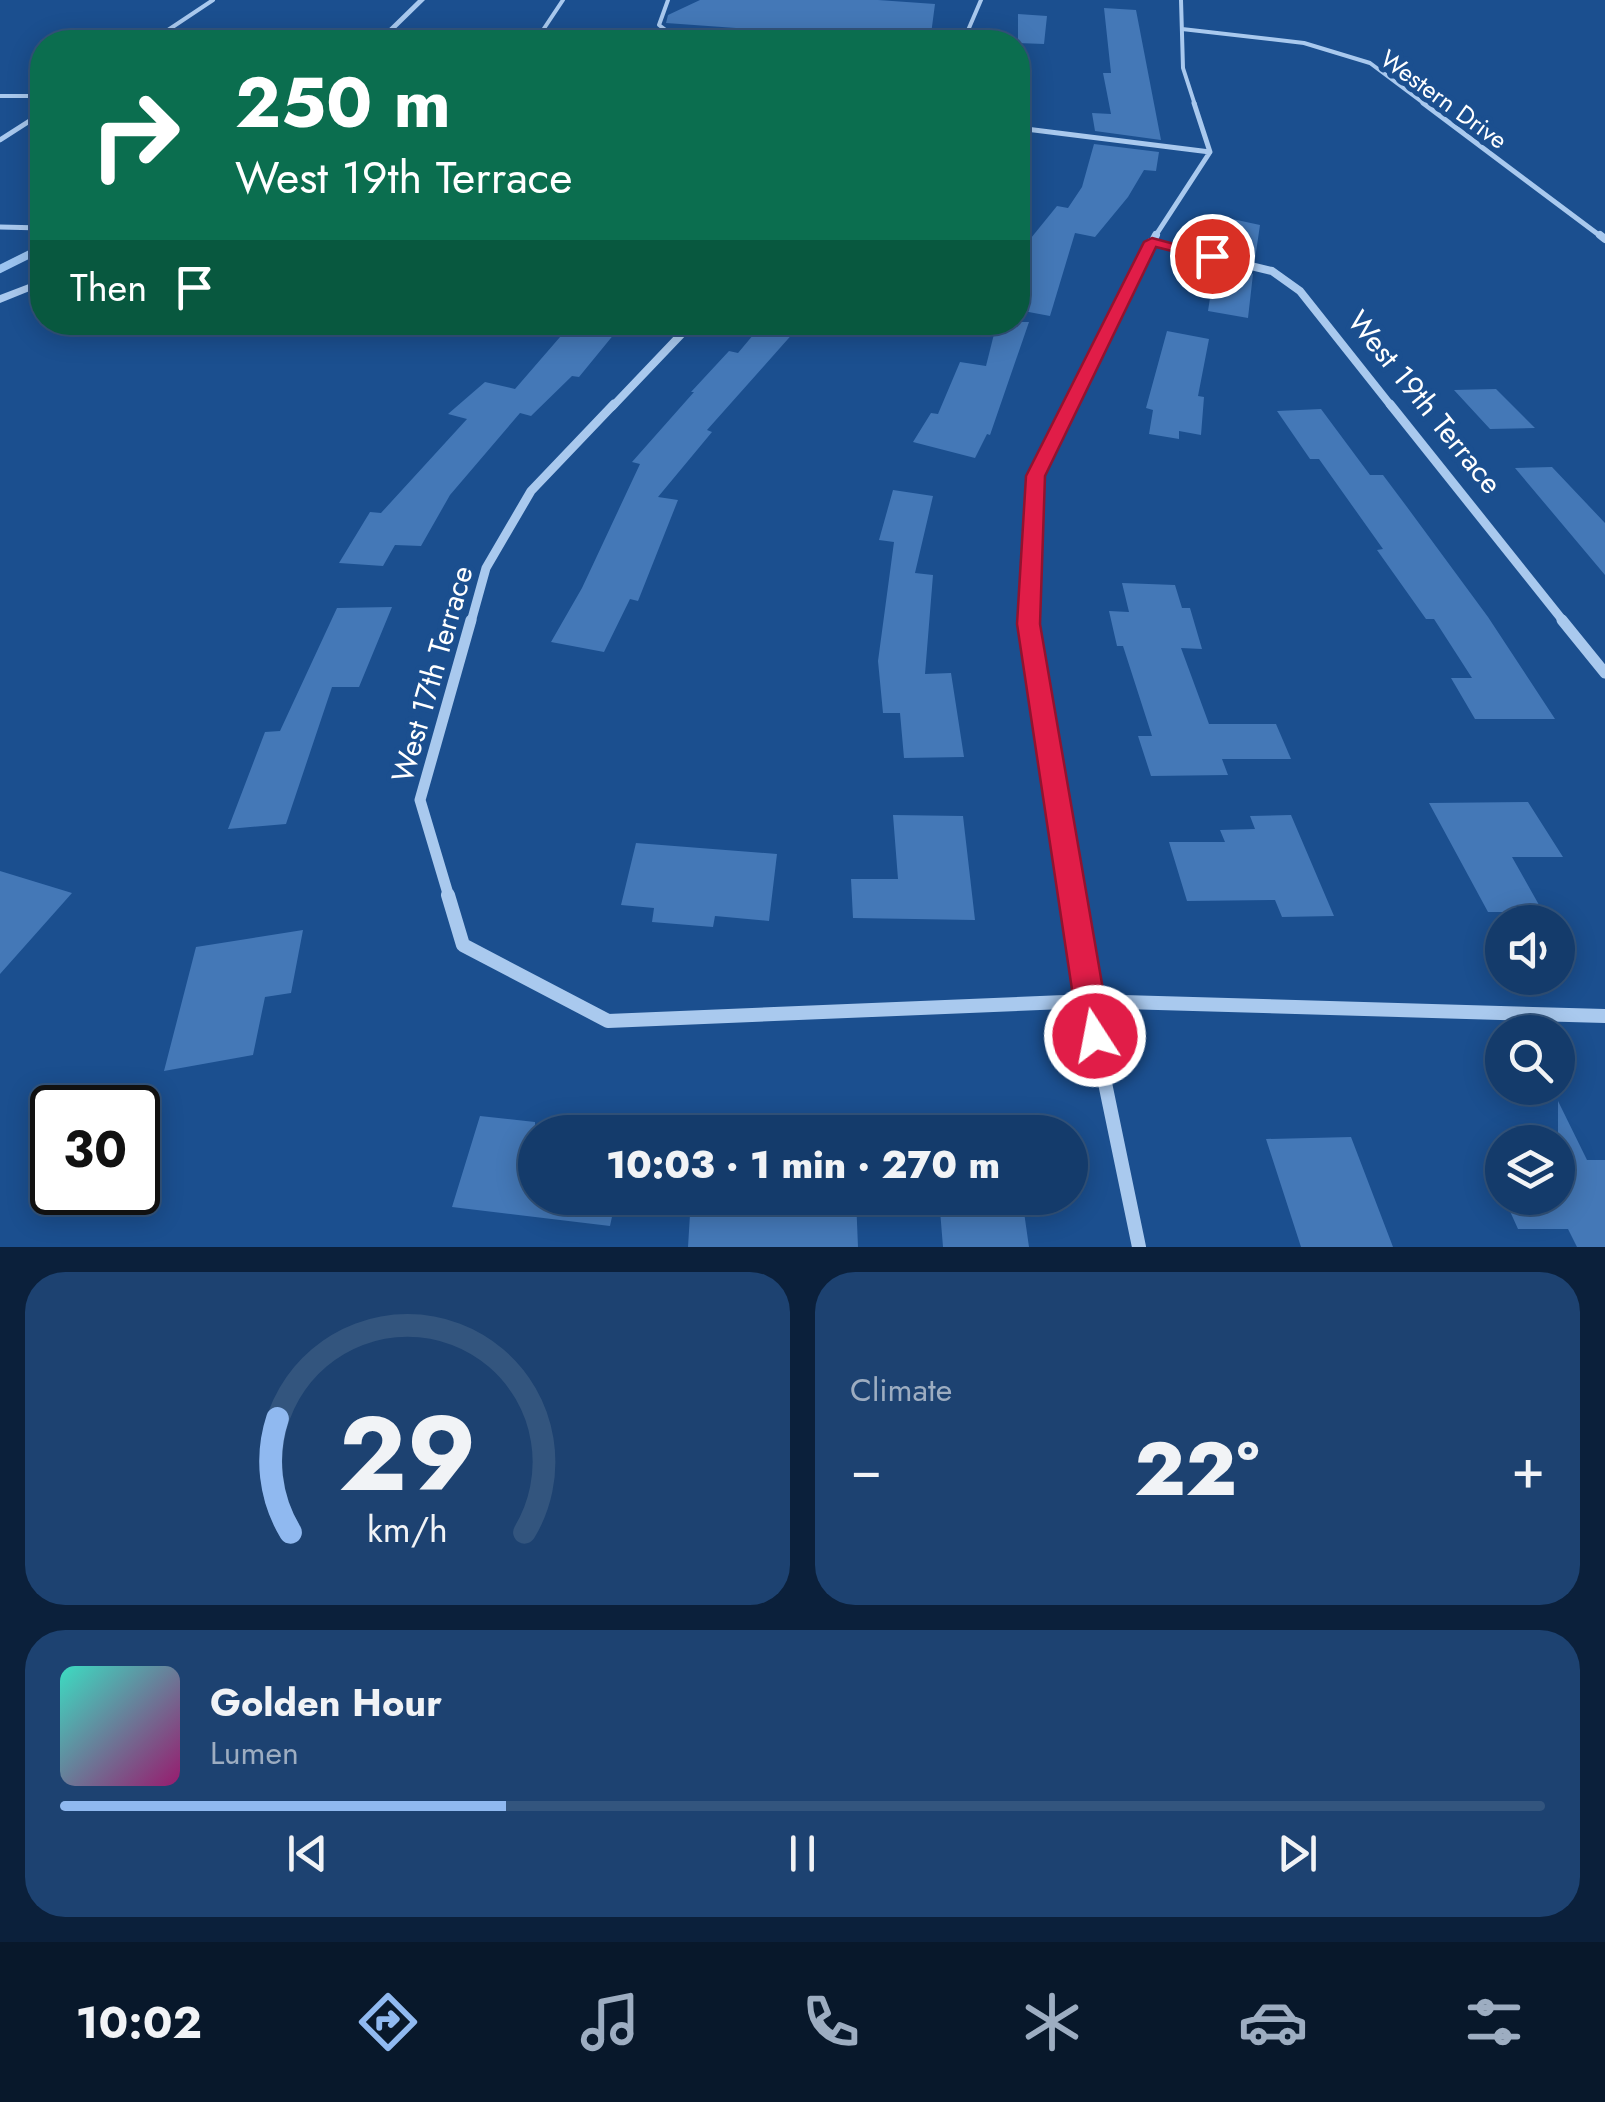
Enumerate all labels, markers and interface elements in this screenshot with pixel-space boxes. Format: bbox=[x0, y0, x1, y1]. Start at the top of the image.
street label: Western Drive bbox=[1373, 41, 1515, 157]
text: 250 m bbox=[235, 52, 451, 153]
icon: right bbox=[70, 70, 200, 200]
text: West 19th Terrace bbox=[235, 145, 572, 210]
pin bbox=[1170, 214, 1255, 299]
icon: arrive bbox=[1185, 229, 1240, 284]
text: Then bbox=[70, 260, 147, 315]
icon: arrive bbox=[167, 260, 222, 315]
street label: West 19th Terrace bbox=[1337, 301, 1513, 503]
street label: West 17th Terrace bbox=[381, 561, 483, 787]
map controls bbox=[1485, 905, 1575, 1215]
button: sound bbox=[1485, 905, 1575, 995]
position arrow bbox=[1043, 984, 1147, 1088]
button: search bbox=[1485, 1015, 1575, 1105]
speed limit sign: 30 bbox=[30, 1085, 160, 1215]
button: layers bbox=[1485, 1125, 1575, 1215]
text: 10:03 · 1 min · 270 m bbox=[606, 1137, 1000, 1192]
text: Climate bbox=[850, 1367, 952, 1413]
text: 29 bbox=[339, 1379, 476, 1529]
text: 22° bbox=[1134, 1415, 1259, 1523]
text: − bbox=[850, 1429, 882, 1509]
text: + bbox=[1511, 1429, 1545, 1509]
text: km/h bbox=[367, 1504, 448, 1555]
text: Golden Hour bbox=[210, 1675, 442, 1730]
text: Lumen bbox=[210, 1730, 299, 1776]
icon: previous bbox=[280, 1826, 335, 1881]
icon: pause bbox=[775, 1826, 830, 1881]
icon: next bbox=[1270, 1826, 1325, 1881]
icon: directions bbox=[353, 1987, 423, 2057]
icon: music bbox=[575, 1987, 645, 2057]
icon: phone bbox=[796, 1987, 866, 2057]
icon: climate bbox=[1017, 1987, 1087, 2057]
icon: car bbox=[1238, 1987, 1308, 2057]
icon: filters bbox=[1459, 1987, 1529, 2057]
text: 10:02 bbox=[76, 1990, 202, 2055]

